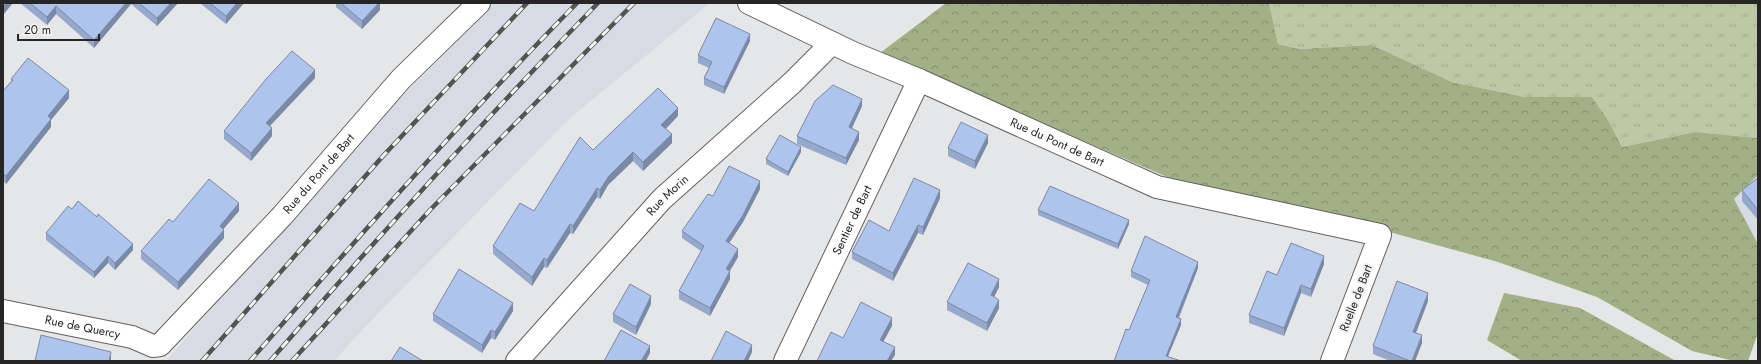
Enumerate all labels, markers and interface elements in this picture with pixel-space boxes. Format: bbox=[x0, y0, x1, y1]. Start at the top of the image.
scale bar bbox=[18, 16, 99, 42]
text: 20 m bbox=[24, 21, 51, 39]
street label: Rue du Pont de Bart bbox=[1007, 113, 1107, 171]
street label: Rue du Pont de Bart bbox=[279, 130, 359, 218]
street label: Rue Morin bbox=[642, 170, 693, 220]
street label: Sentier de Bart bbox=[828, 182, 876, 258]
street label: Ruelle de Bart bbox=[1335, 262, 1377, 334]
street label: Rue de Quercy bbox=[43, 311, 122, 344]

